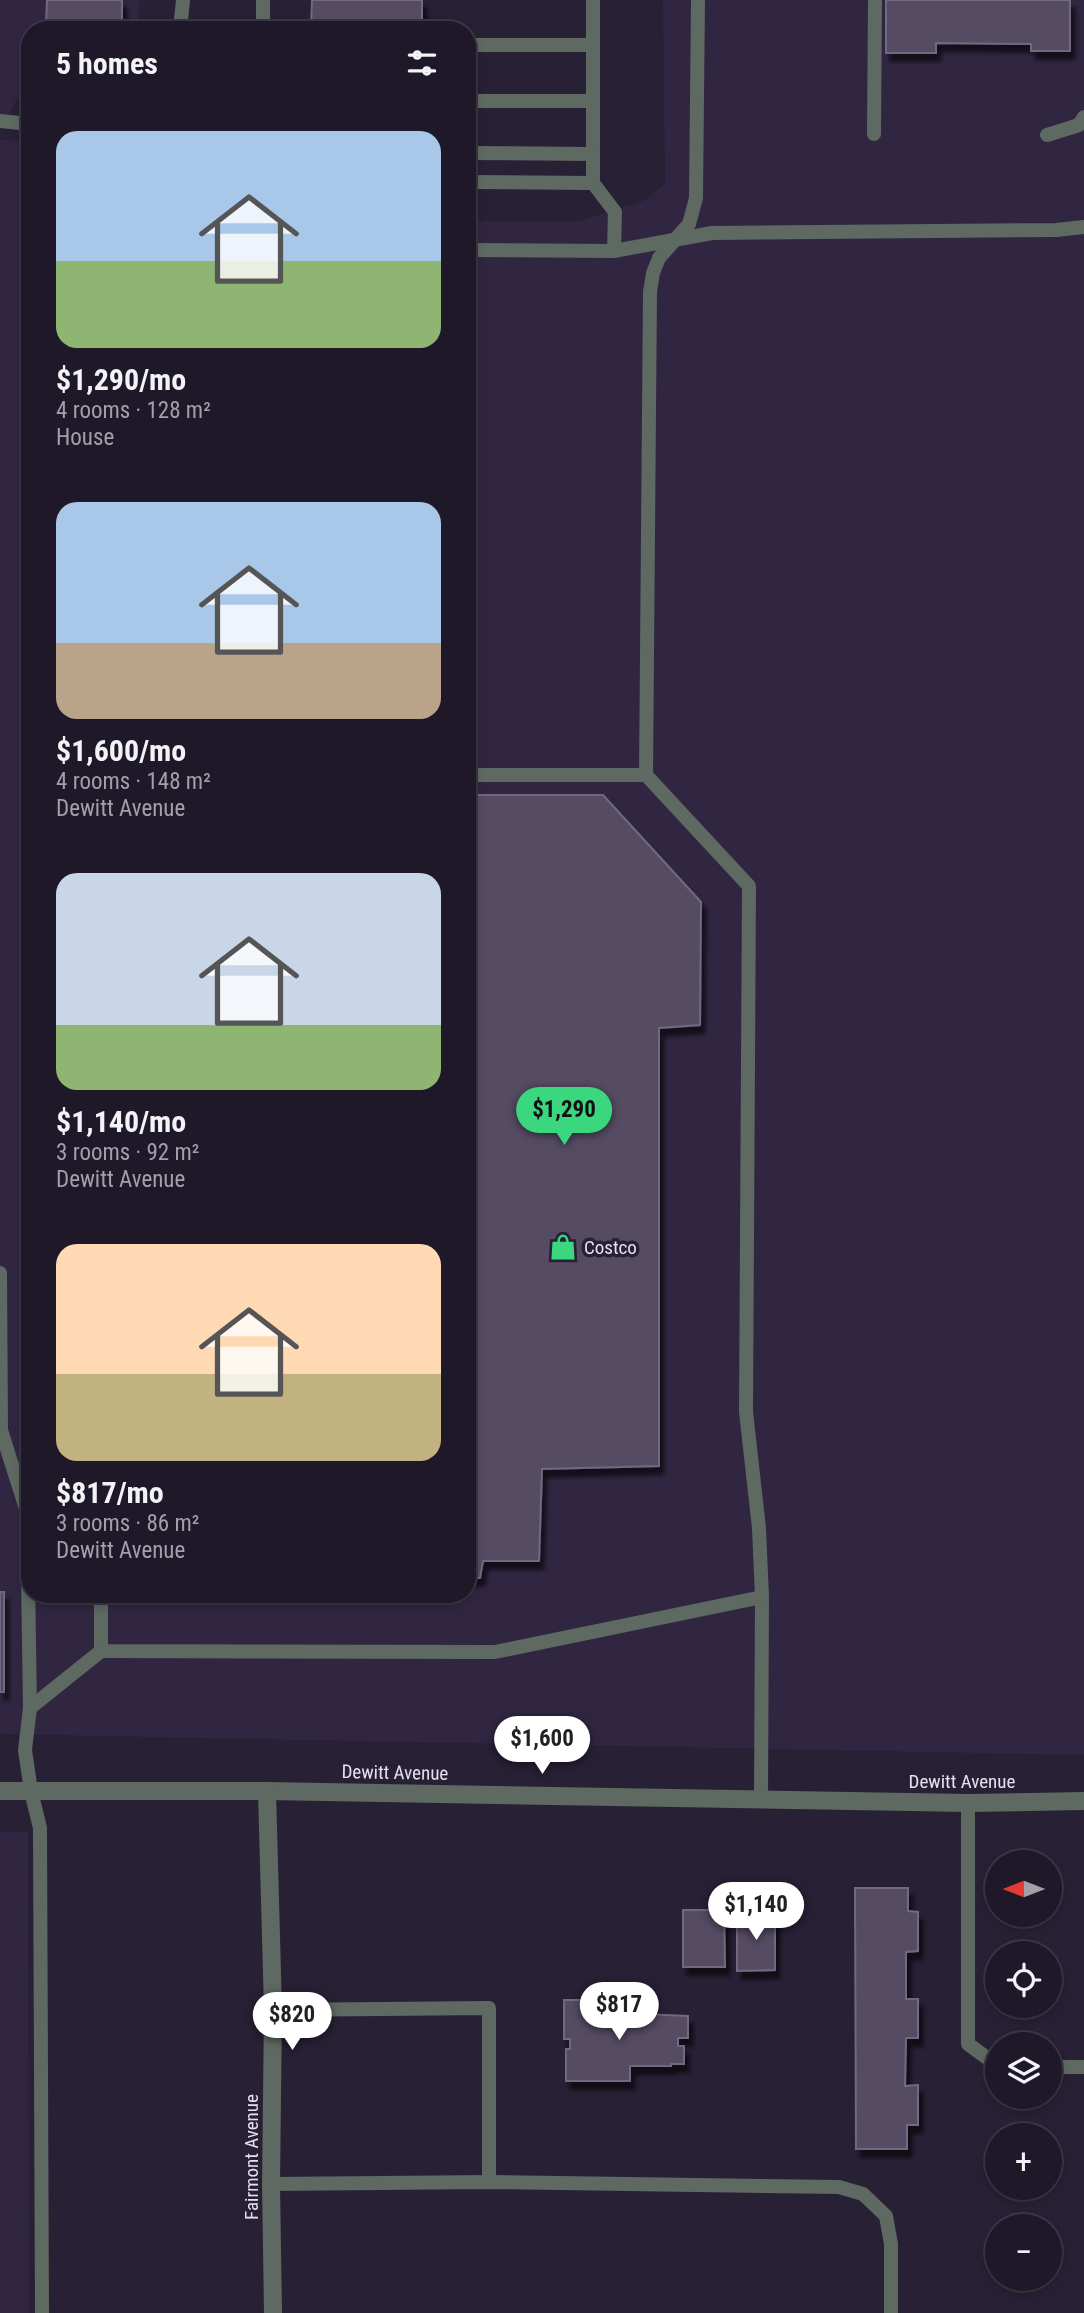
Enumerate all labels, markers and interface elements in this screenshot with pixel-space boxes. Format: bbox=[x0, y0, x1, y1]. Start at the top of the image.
icon: filters bbox=[403, 44, 441, 82]
text: 5 homes bbox=[56, 46, 158, 81]
icon: home bbox=[186, 176, 312, 302]
text: $1,290/mo bbox=[56, 362, 186, 397]
text: 4 rooms · 128 m² bbox=[56, 397, 211, 424]
text: House bbox=[56, 424, 114, 451]
icon: home bbox=[186, 547, 312, 673]
text: $1,600/mo bbox=[56, 733, 186, 768]
text: 4 rooms · 148 m² bbox=[56, 768, 211, 795]
text: Dewitt Avenue bbox=[56, 795, 185, 822]
icon: home bbox=[186, 918, 312, 1044]
pin: $1,290 bbox=[507, 1088, 621, 1147]
text: $1,290 bbox=[532, 1096, 596, 1123]
text: $1,140/mo bbox=[56, 1104, 186, 1139]
text: 3 rooms · 92 m² bbox=[56, 1139, 199, 1166]
text: Dewitt Avenue bbox=[56, 1166, 185, 1193]
shop icon: Costco bbox=[548, 1232, 578, 1262]
place label: Costco bbox=[584, 1236, 637, 1259]
icon: home bbox=[186, 1289, 312, 1415]
text: $817/mo bbox=[56, 1475, 164, 1510]
text: 3 rooms · 86 m² bbox=[56, 1510, 199, 1537]
text: Dewitt Avenue bbox=[56, 1537, 185, 1564]
pin: $1,600 bbox=[485, 1716, 599, 1776]
text: $1,600 bbox=[510, 1725, 574, 1752]
street label: Dewitt Avenue bbox=[341, 1760, 449, 1785]
street label: Dewitt Avenue bbox=[909, 1770, 1015, 1793]
north arrow bbox=[985, 1850, 1062, 1927]
map controls bbox=[985, 1850, 1062, 2291]
pin: $1,140 bbox=[699, 1882, 813, 1942]
text: $1,140 bbox=[724, 1891, 788, 1918]
button: locate bbox=[985, 1941, 1062, 2018]
pin: $817 bbox=[578, 1982, 660, 2042]
text: $817 bbox=[596, 1991, 642, 2018]
pin: $820 bbox=[251, 1993, 333, 2052]
text: $820 bbox=[269, 2001, 315, 2028]
button: layers bbox=[985, 2032, 1062, 2109]
street label: Fairmont Avenue bbox=[240, 2094, 263, 2220]
button: + bbox=[985, 2123, 1062, 2200]
button: − bbox=[985, 2214, 1062, 2291]

